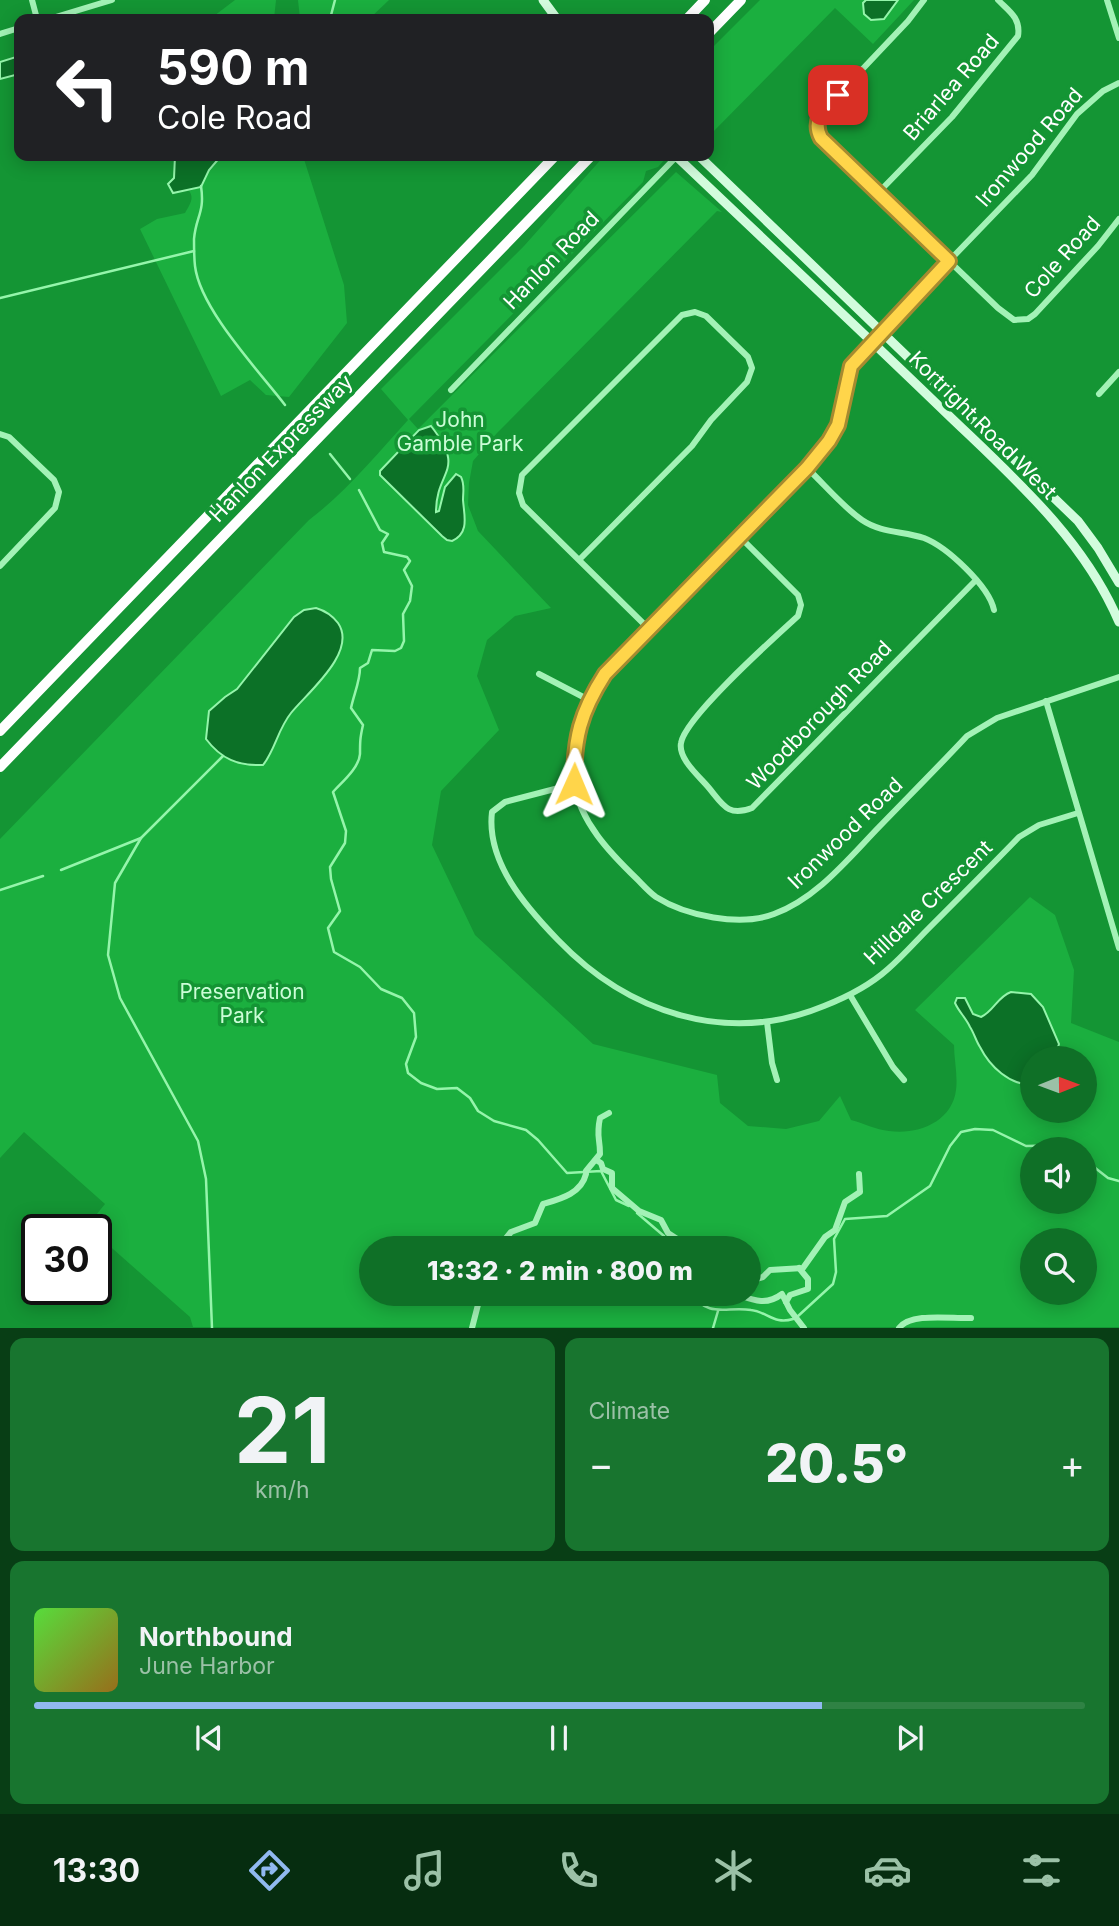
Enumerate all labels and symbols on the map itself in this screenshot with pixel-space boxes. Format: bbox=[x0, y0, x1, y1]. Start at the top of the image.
street label: Briarlea Road bbox=[898, 29, 1004, 145]
pin bbox=[808, 65, 868, 125]
street label: Ironwood Road bbox=[970, 82, 1088, 212]
street label: Hanlon Road bbox=[498, 206, 604, 314]
street label: Cole Road bbox=[1019, 211, 1105, 303]
street label: Kortright Road West bbox=[904, 346, 1062, 504]
street label: Hanlon Expressway bbox=[204, 369, 358, 527]
park label: John Gamble Park bbox=[397, 407, 524, 456]
street label: Woodborough Road bbox=[741, 635, 897, 795]
position arrow bbox=[537, 747, 611, 821]
street label: Ironwood Road bbox=[783, 772, 907, 894]
street label: Hilldale Crescent bbox=[859, 834, 997, 970]
park label: Preservation Park bbox=[179, 979, 305, 1028]
north arrow bbox=[1020, 1046, 1097, 1124]
speed limit sign: 30 bbox=[21, 1214, 112, 1305]

